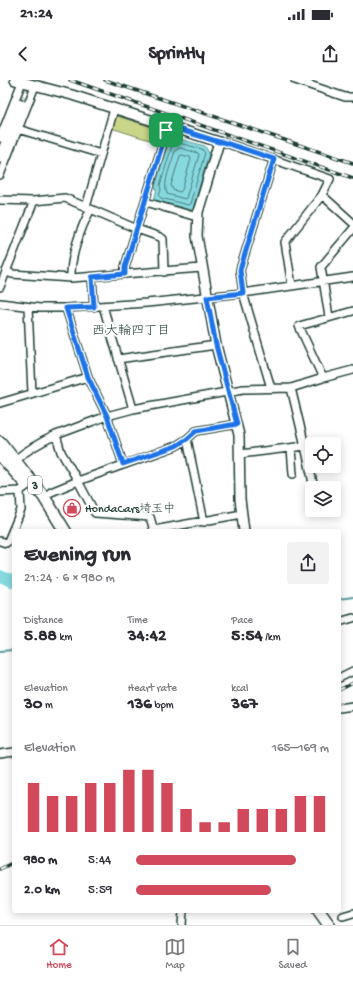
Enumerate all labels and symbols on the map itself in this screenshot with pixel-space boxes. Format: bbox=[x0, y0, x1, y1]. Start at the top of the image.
pin bbox=[149, 113, 183, 147]
district label: 西大輪四丁目 bbox=[92, 323, 170, 339]
road number: 3 bbox=[28, 476, 42, 494]
shop icon: HondaCars埼玉中 bbox=[62, 498, 82, 518]
place label: HondaCars埼玉中 bbox=[85, 502, 175, 517]

